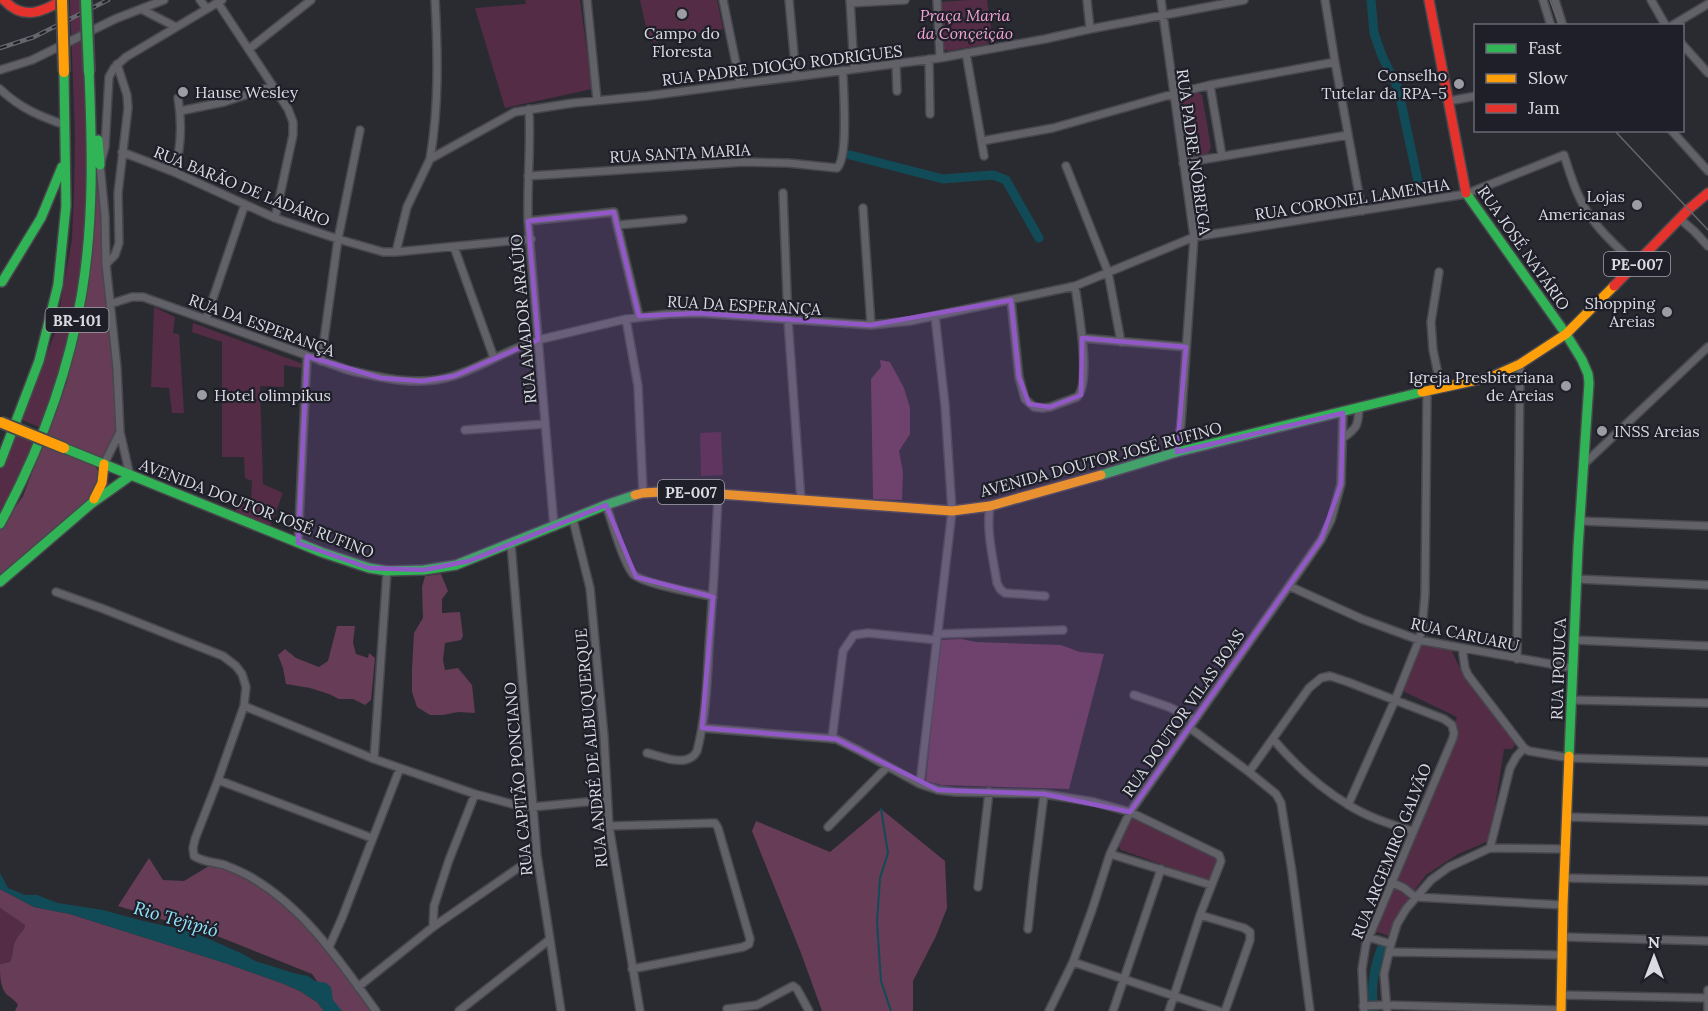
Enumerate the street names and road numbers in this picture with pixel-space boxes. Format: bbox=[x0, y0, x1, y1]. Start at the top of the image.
street label: RUA PADRE DIOGO RODRIGUES bbox=[660, 40, 904, 90]
street label: RUA PADRE NÓBREGA bbox=[1172, 68, 1216, 237]
street label: RUA SANTA MARIA bbox=[609, 139, 752, 167]
street label: RUA BARÃO DE LADÁRIO bbox=[151, 141, 333, 231]
street label: RUA CORONEL LAMENHA bbox=[1253, 174, 1452, 224]
street label: RUA JOSÉ NATÁRIO bbox=[1474, 182, 1574, 314]
street label: RUA AMADOR ARAÚJO bbox=[506, 233, 540, 405]
road number: PE-007 bbox=[1604, 252, 1670, 276]
street label: RUA DA ESPERANÇA bbox=[186, 289, 339, 361]
street label: RUA DA ESPERANÇA bbox=[666, 291, 823, 319]
road number: BR-101 bbox=[46, 308, 109, 332]
street label: AVENIDA DOUTOR JOSÉ RUFINO bbox=[977, 417, 1224, 501]
street label: AVENIDA DOUTOR JOSÉ RUFINO bbox=[136, 454, 377, 562]
road number: PE-007 bbox=[658, 480, 724, 504]
street label: RUA CARUARU bbox=[1409, 613, 1521, 655]
street label: RUA IPOJUCA bbox=[1546, 617, 1570, 720]
street label: RUA DOUTOR VILAS BOAS bbox=[1118, 626, 1248, 800]
street label: RUA ANDRÉ DE ALBUQUERQUE bbox=[571, 627, 611, 869]
street label: RUA CAPITÃO PONCIANO bbox=[500, 681, 536, 877]
street label: RUA ARGEMIRO GALVÃO bbox=[1347, 760, 1435, 942]

